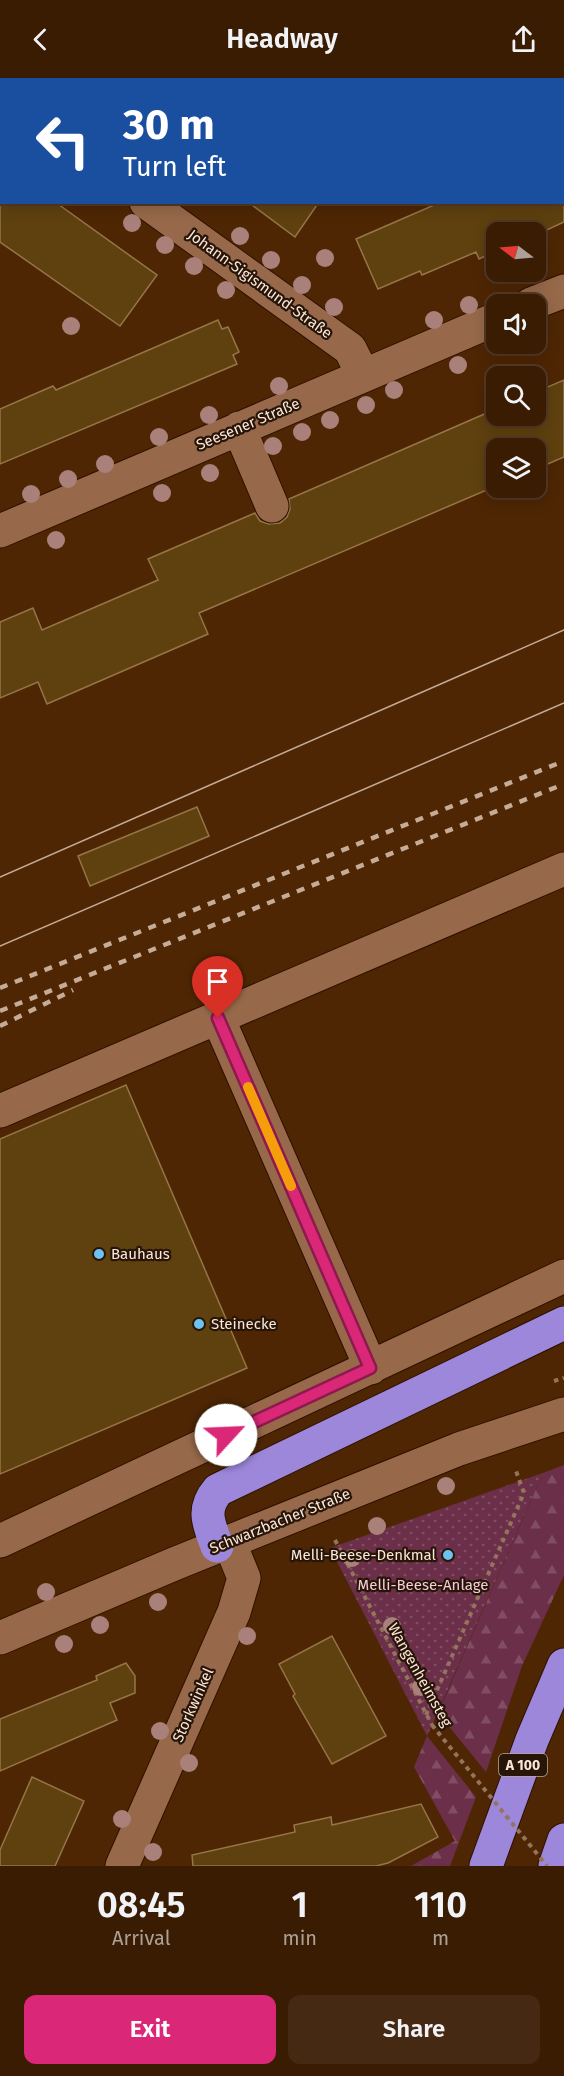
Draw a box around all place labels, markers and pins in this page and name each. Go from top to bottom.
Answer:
pin [192,956,243,1018]
place label: Bauhaus [111,1245,170,1263]
marker: Bauhaus [92,1247,106,1261]
place label: Steinecke [211,1315,277,1333]
marker: Steinecke [192,1317,206,1331]
place label: Melli-Beese-Denkmal [291,1546,437,1564]
marker: Melli-Beese-Denkmal [441,1548,455,1562]

